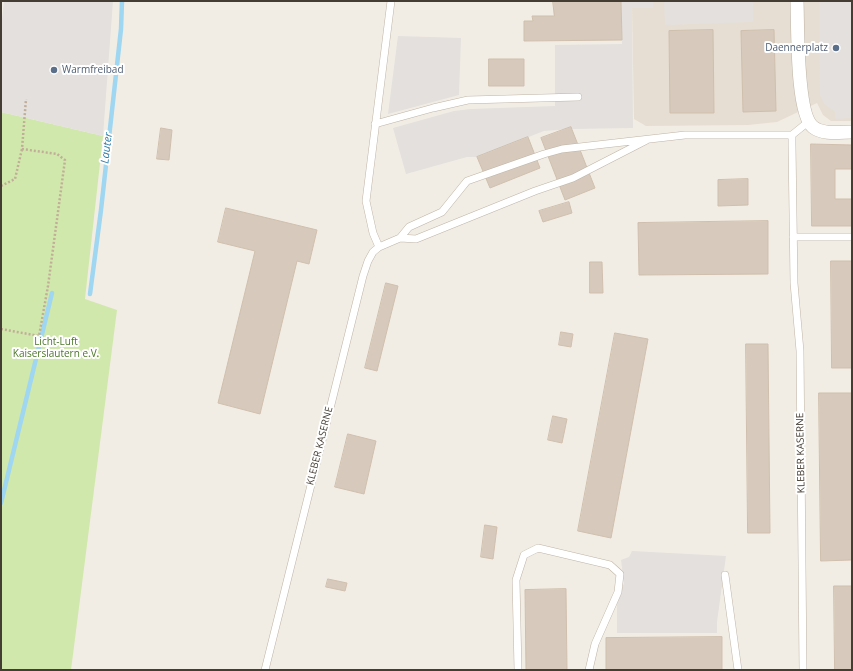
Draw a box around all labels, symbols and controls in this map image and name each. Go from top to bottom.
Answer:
place label: Daennerplatz [765,42,828,54]
marker: Daennerplatz [831,43,841,53]
place label: Warmfreibad [62,64,124,76]
marker: Warmfreibad [49,65,59,75]
water label: Lauter [99,132,115,164]
park label: Licht-Luft Kaiserslautern e.V. [13,336,99,360]
street label: KLEBER KASERNE [304,406,336,486]
street label: KLEBER KASERNE [794,413,808,493]

